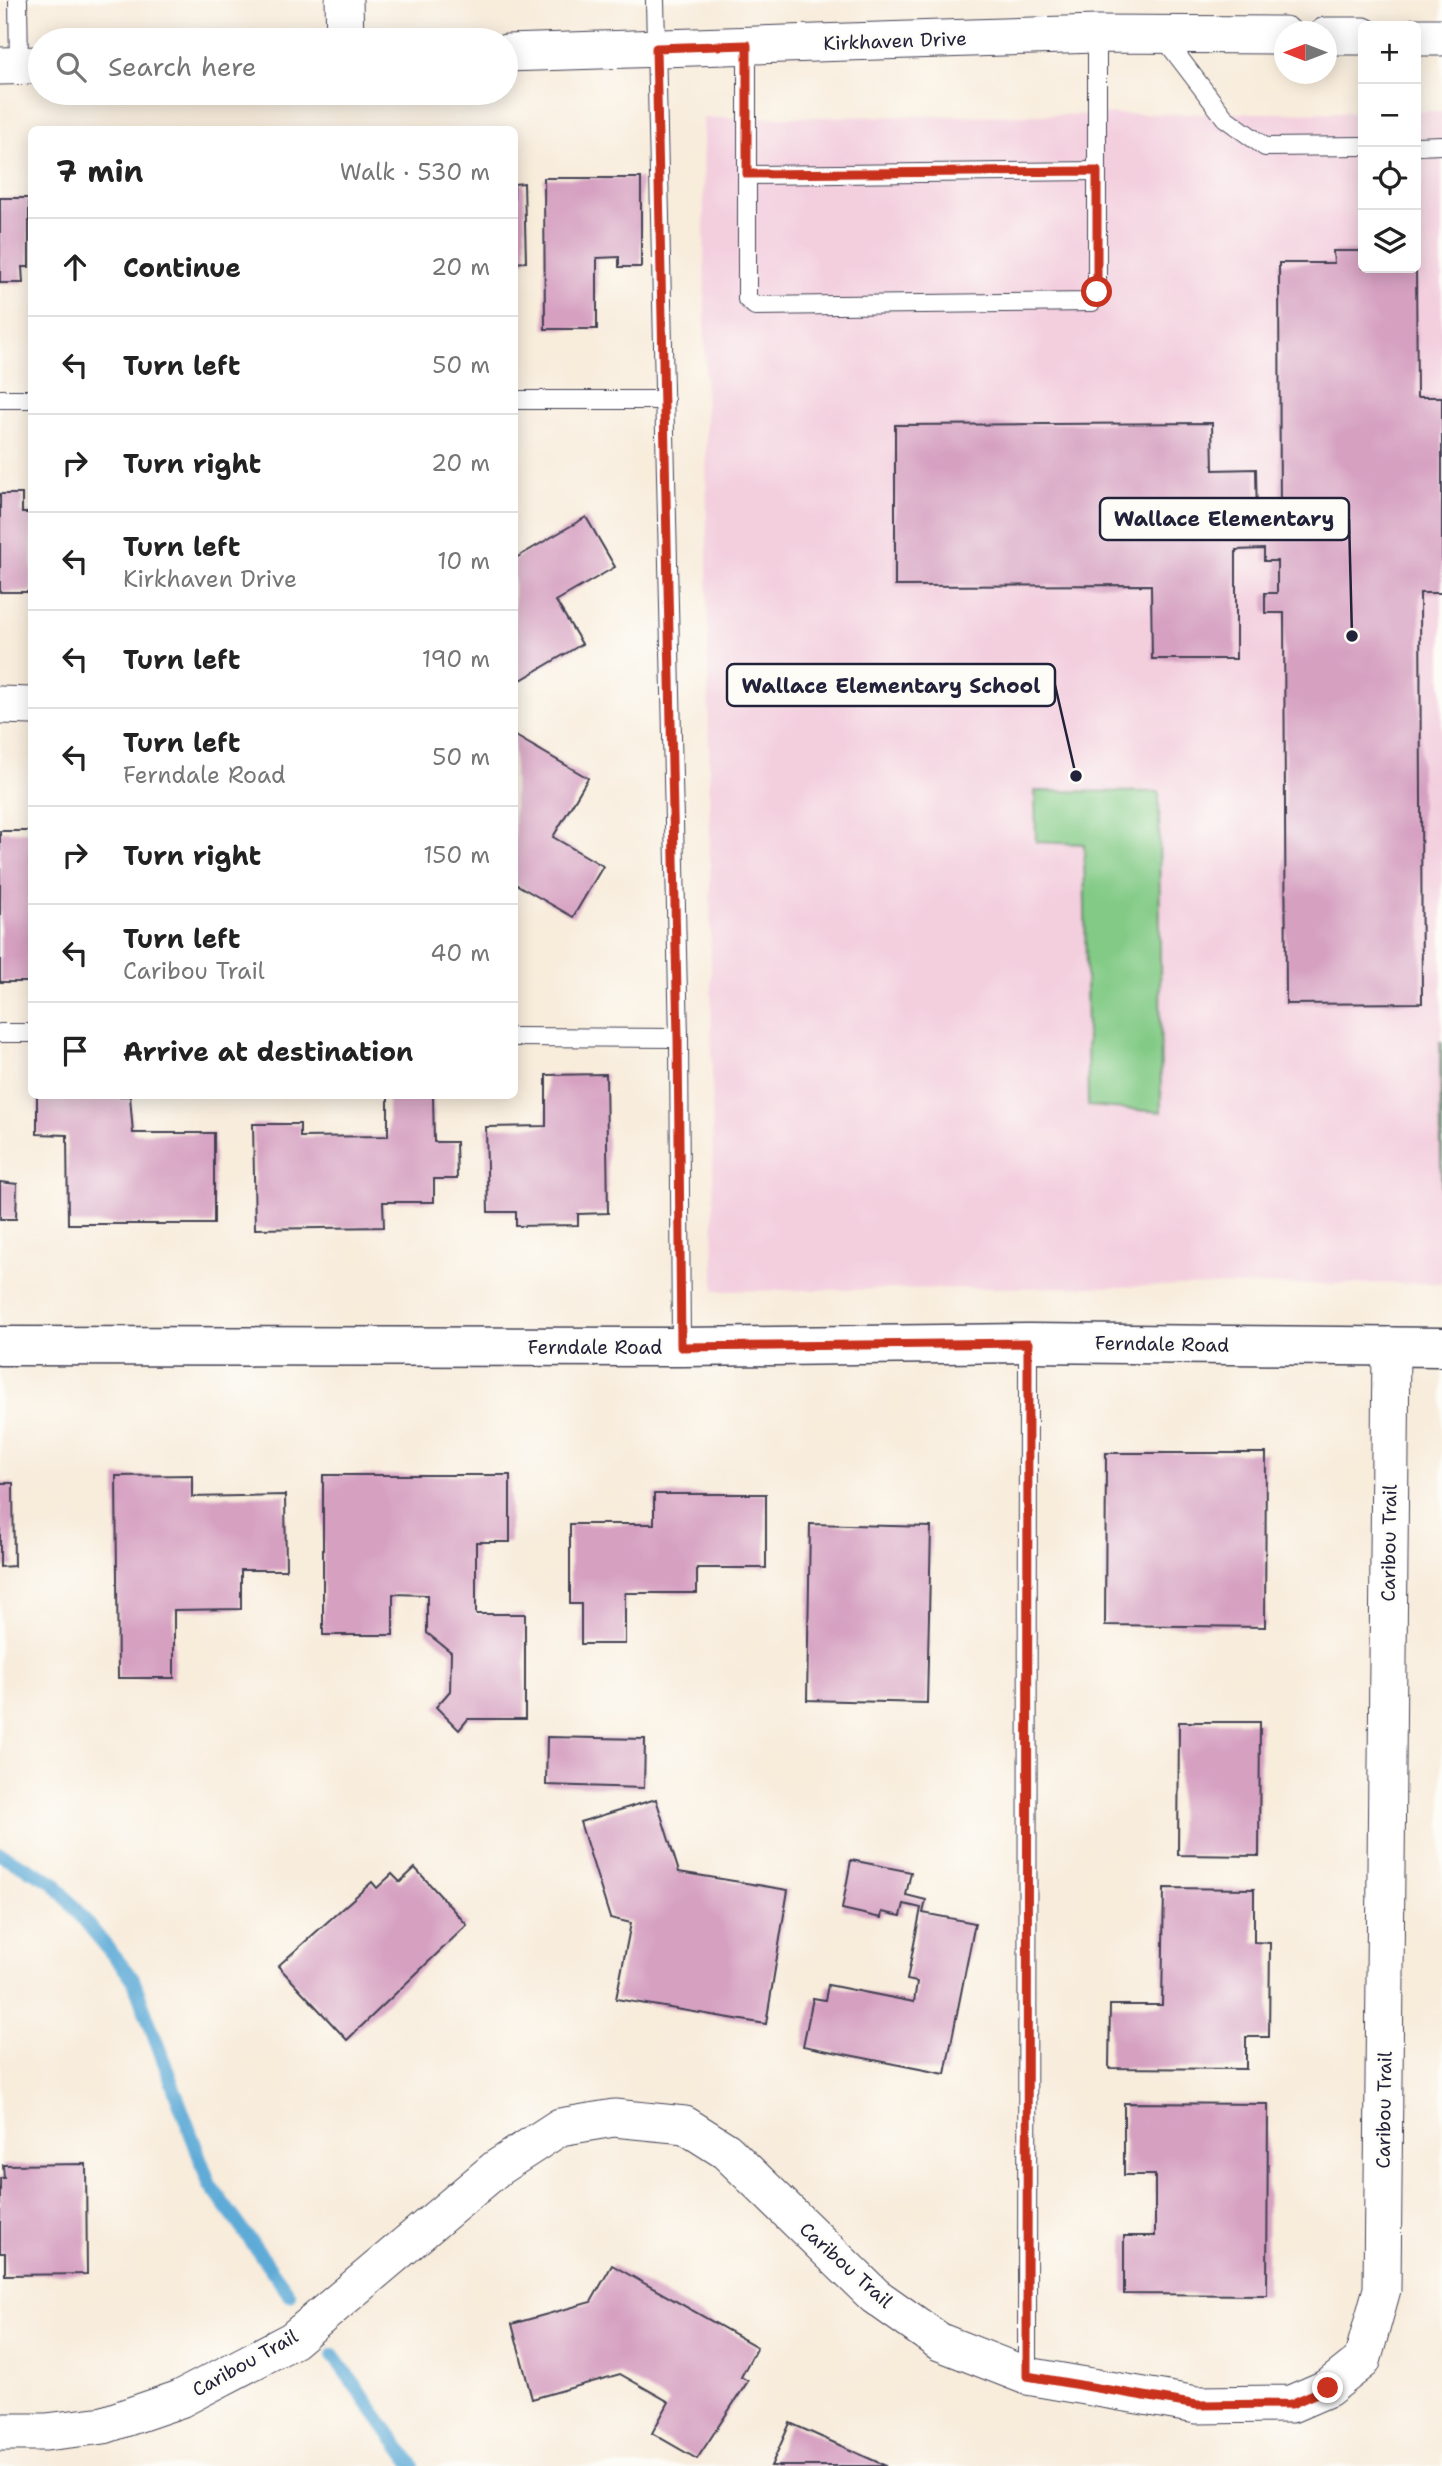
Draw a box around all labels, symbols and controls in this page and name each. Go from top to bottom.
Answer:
north arrow [1274,21,1337,84]
map controls [1358,21,1421,273]
button: + [1358,21,1421,84]
street label: Kirkhaven Drive [823,26,967,56]
search box [28,28,518,105]
icon: search [52,48,90,86]
text: Search here [108,49,257,84]
button: − [1358,84,1421,147]
button: locate [1358,147,1421,210]
text: 7 min [56,151,143,192]
text: Walk · 530 m [340,157,490,187]
button: layers [1358,210,1421,273]
icon: ahead [56,248,94,286]
text: Continue [123,250,241,285]
text: 20 m [431,252,490,282]
route start [1081,276,1112,307]
icon: left [56,346,94,384]
text: Turn left [123,348,240,383]
text: 50 m [432,350,490,380]
icon: right [56,444,94,482]
text: Turn right [123,446,261,481]
text: 20 m [431,448,490,478]
callout: Wallace Elementary [1100,498,1349,540]
text: Wallace Elementary [1114,505,1334,533]
text: Turn left [123,529,240,564]
icon: left [56,542,94,580]
text: 10 m [437,546,490,576]
text: Kirkhaven Drive [123,564,297,594]
icon: left [56,640,94,678]
text: Turn left [123,642,240,677]
text: 190 m [422,644,490,674]
callout: Wallace Elementary School [727,664,1055,706]
text: Wallace Elementary School [741,672,1041,700]
text: Turn left [123,725,240,760]
icon: left [56,738,94,776]
text: 50 m [432,742,490,772]
text: Ferndale Road [123,760,286,790]
icon: right [56,836,94,874]
text: Turn right [123,838,261,873]
text: 150 m [423,840,490,870]
text: Turn left [123,921,240,956]
icon: left [56,934,94,972]
text: 40 m [430,938,490,968]
text: Caribou Trail [123,956,265,986]
icon: arrive [56,1032,94,1070]
text: Arrive at destination [123,1034,413,1069]
street label: Ferndale Road [1095,1330,1229,1358]
street label: Ferndale Road [528,1335,662,1360]
street label: Caribou Trail [1375,1484,1403,1602]
street label: Caribou Trail [1370,2051,1398,2169]
street label: Caribou Trail [794,2217,898,2314]
street label: Caribou Trail [188,2324,303,2402]
route end [1312,2372,1343,2403]

